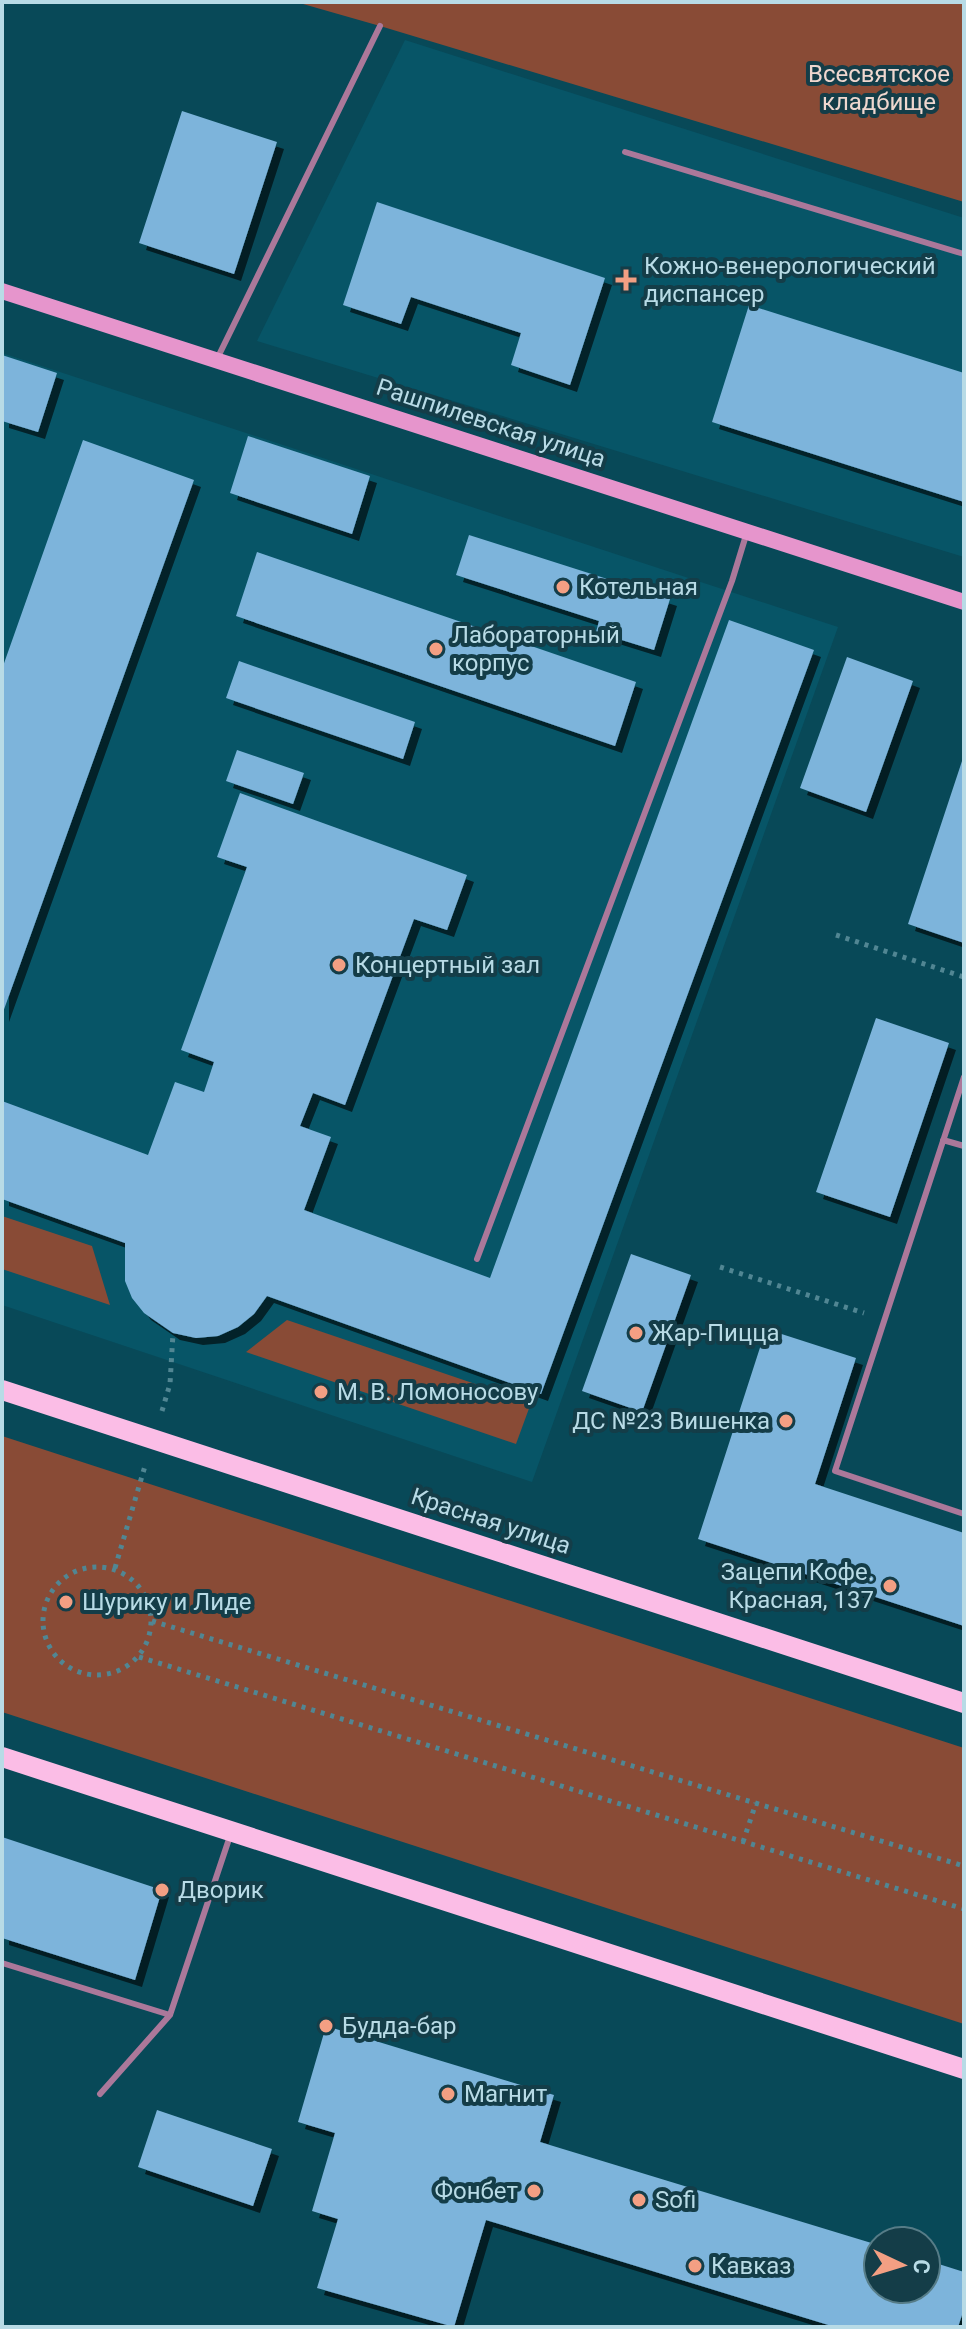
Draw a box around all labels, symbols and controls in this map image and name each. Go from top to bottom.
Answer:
park label: Всесвятское кладбище [808,60,950,116]
place label: Кожно-венерологический диспансер [644,252,936,308]
marker: Кожно-венерологический диспансер [615,269,637,291]
street label: Рашпилевская улица [373,373,609,473]
place label: Котельная [579,573,698,601]
marker: Котельная [554,578,572,596]
place label: Лабораторный корпус [452,621,620,677]
marker: Лабораторный корпус [427,640,445,658]
place label: Концертный зал [355,951,540,979]
marker: Концертный зал [330,956,348,974]
place label: Жар-Пицца [652,1319,779,1347]
marker: Жар-Пицца [627,1324,645,1342]
place label: М. В. Ломоносову [337,1378,539,1406]
marker: М. В. Ломоносову [312,1383,330,1401]
place label: ДС №23 Вишенка [572,1407,770,1435]
marker: ДС №23 Вишенка [777,1412,795,1430]
street label: Красная улица [408,1482,574,1560]
place label: Зацепи Кофе. Красная, 137 [721,1558,874,1614]
marker: Зацепи Кофе. Красная, 137 [881,1577,899,1595]
place label: Шурику и Лиде [82,1588,251,1616]
marker: Шурику и Лиде [57,1593,75,1611]
place label: Дворик [178,1876,264,1904]
marker: Дворик [153,1881,171,1899]
place label: Будда-бар [342,2012,457,2040]
marker: Будда-бар [317,2017,335,2035]
place label: Магнит [464,2080,548,2108]
marker: Магнит [439,2085,457,2103]
place label: Фонбет [435,2177,518,2205]
marker: Фонбет [525,2182,543,2200]
place label: Sofi [655,2186,696,2214]
marker: Sofi [630,2191,648,2209]
north arrow [862,2225,942,2305]
place label: Кавказ [711,2252,791,2280]
marker: Кавказ [686,2257,704,2275]
text: С [908,2258,934,2274]

